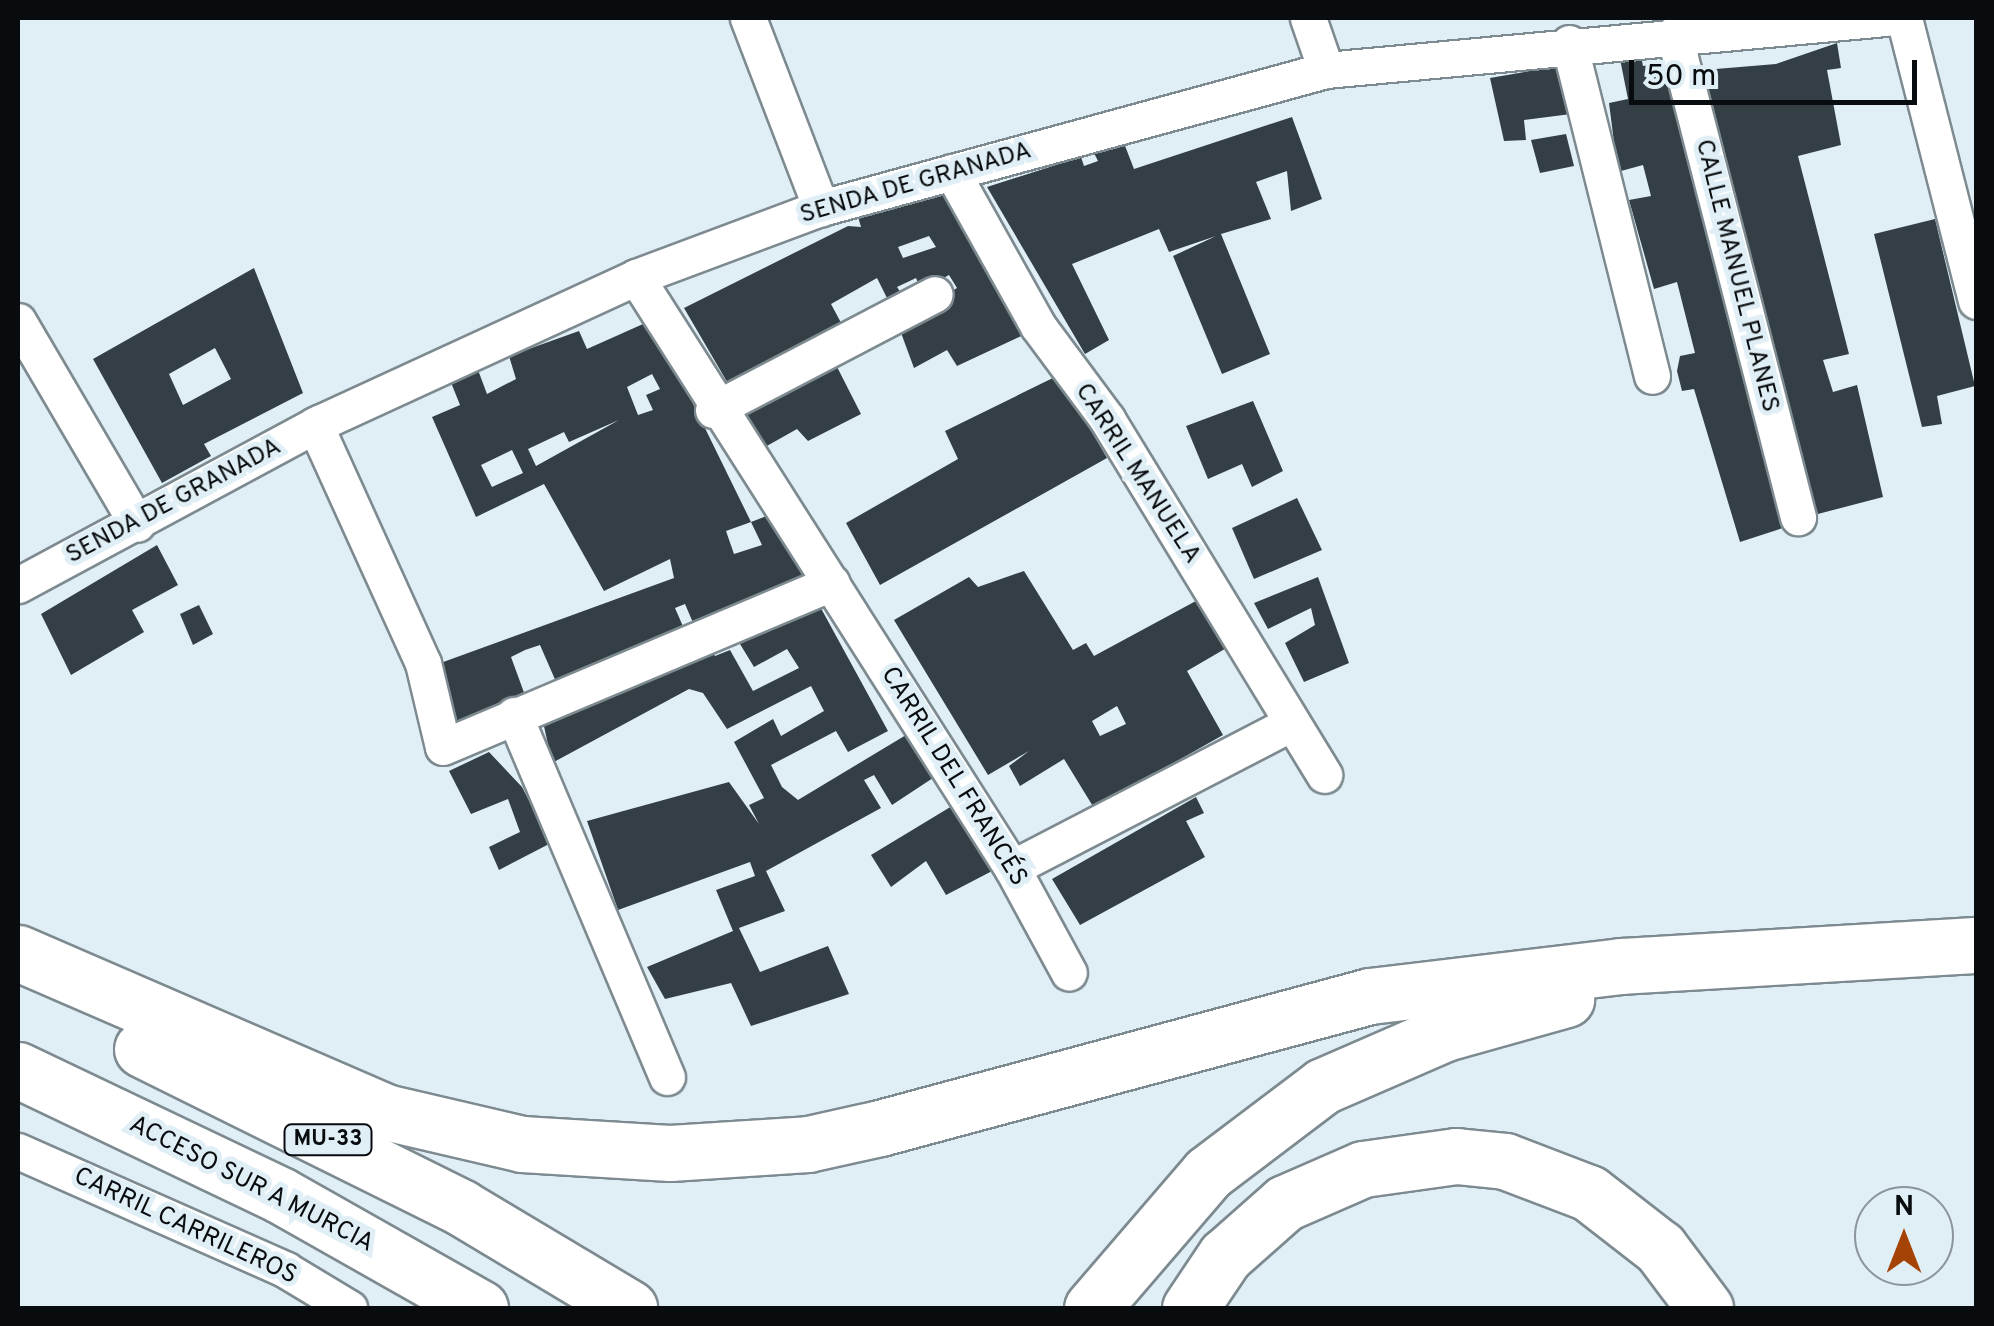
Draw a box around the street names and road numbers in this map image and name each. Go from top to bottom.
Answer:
street label: SENDA DE GRANADA [796,136,1036,232]
street label: CALLE MANUEL PLANES [1688,136,1784,416]
street label: CARRIL MANUELA [1067,378,1207,570]
street label: SENDA DE GRANADA [61,432,287,572]
street label: CARRIL DEL FRANCÉS [873,661,1033,893]
street label: ACCESO SUR A MURCIA [123,1110,379,1260]
road number: MU-33 [283,1123,373,1157]
street label: CARRIL CARRILEROS [68,1162,302,1292]

